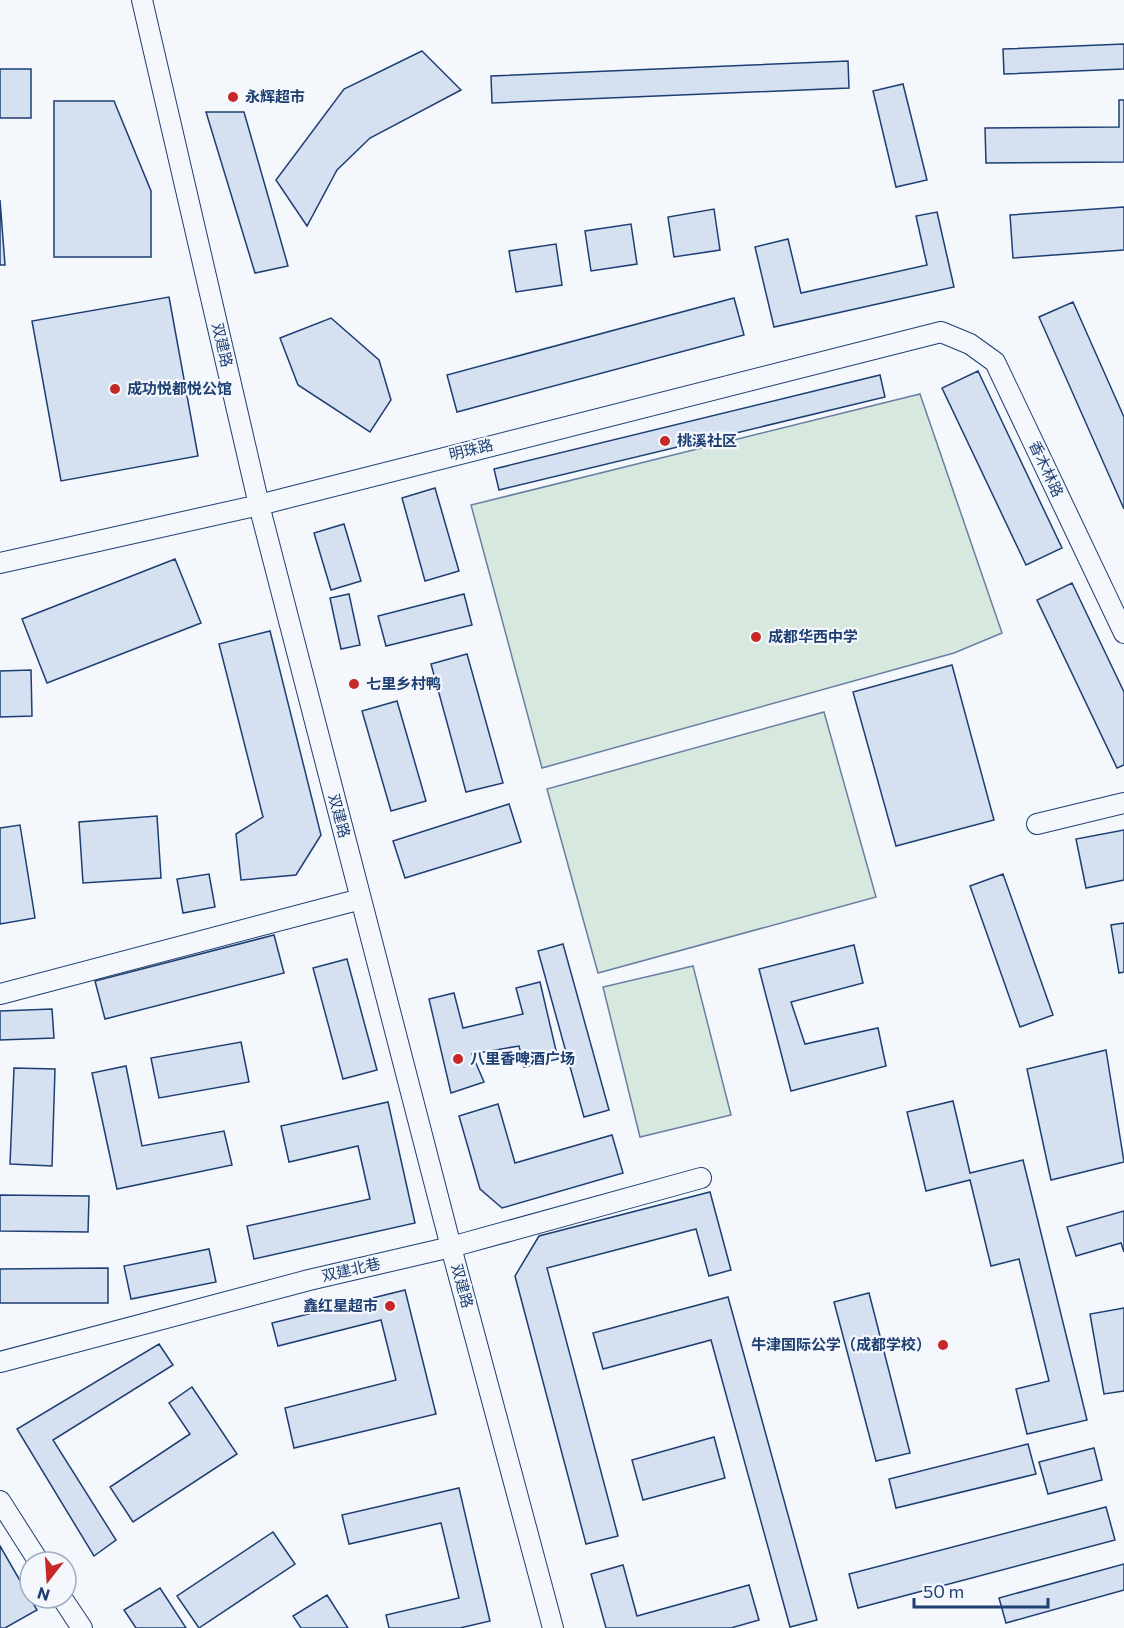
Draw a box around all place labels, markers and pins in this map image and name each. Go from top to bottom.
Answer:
place label: 永辉超市 [245,87,305,105]
marker: 永辉超市 [226,90,240,104]
place label: 成功悦都悦公馆 [127,379,232,397]
marker: 成功悦都悦公馆 [108,382,122,396]
place label: 桃溪社区 [677,431,737,449]
marker: 桃溪社区 [658,434,672,448]
place label: 成都华西中学 [768,627,858,645]
marker: 成都华西中学 [749,630,763,644]
place label: 七里乡村鸭 [366,674,441,692]
marker: 七里乡村鸭 [347,677,361,691]
place label: 八里香啤酒广场 [470,1049,575,1067]
marker: 八里香啤酒广场 [451,1052,465,1066]
place label: 鑫红星超市 [303,1296,378,1314]
marker: 鑫红星超市 [383,1299,397,1313]
place label: 牛津国际公学（成都学校） [751,1335,931,1353]
marker: 牛津国际公学（成都学校） [936,1338,950,1352]

